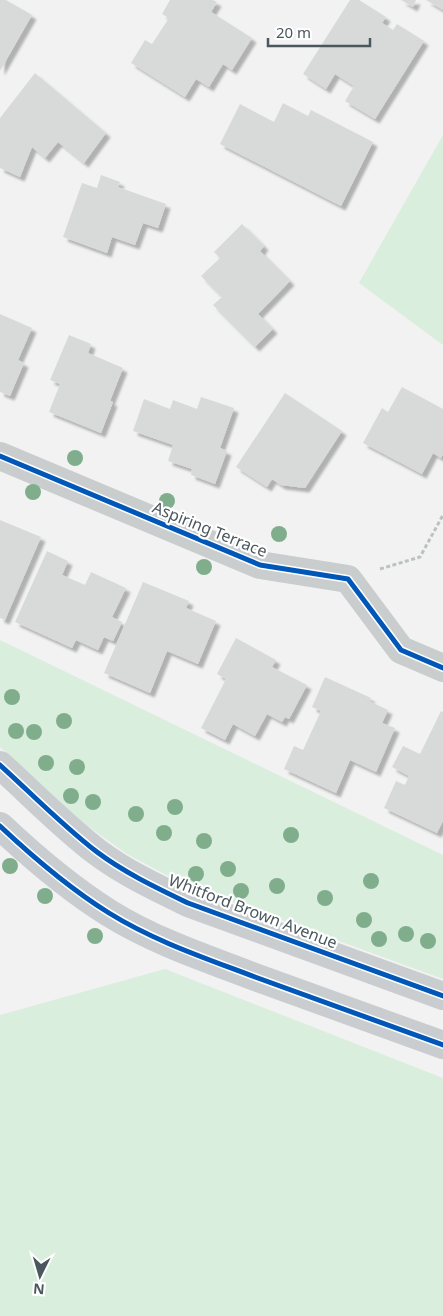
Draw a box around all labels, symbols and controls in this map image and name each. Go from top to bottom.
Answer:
scale bar [268,15,370,47]
text: 20 m [276,22,311,42]
street label: Aspiring Terrace [149,496,271,562]
street label: Whitford Brown Avenue [166,869,340,953]
north arrow [15,1251,65,1301]
text: N [32,1279,45,1299]

